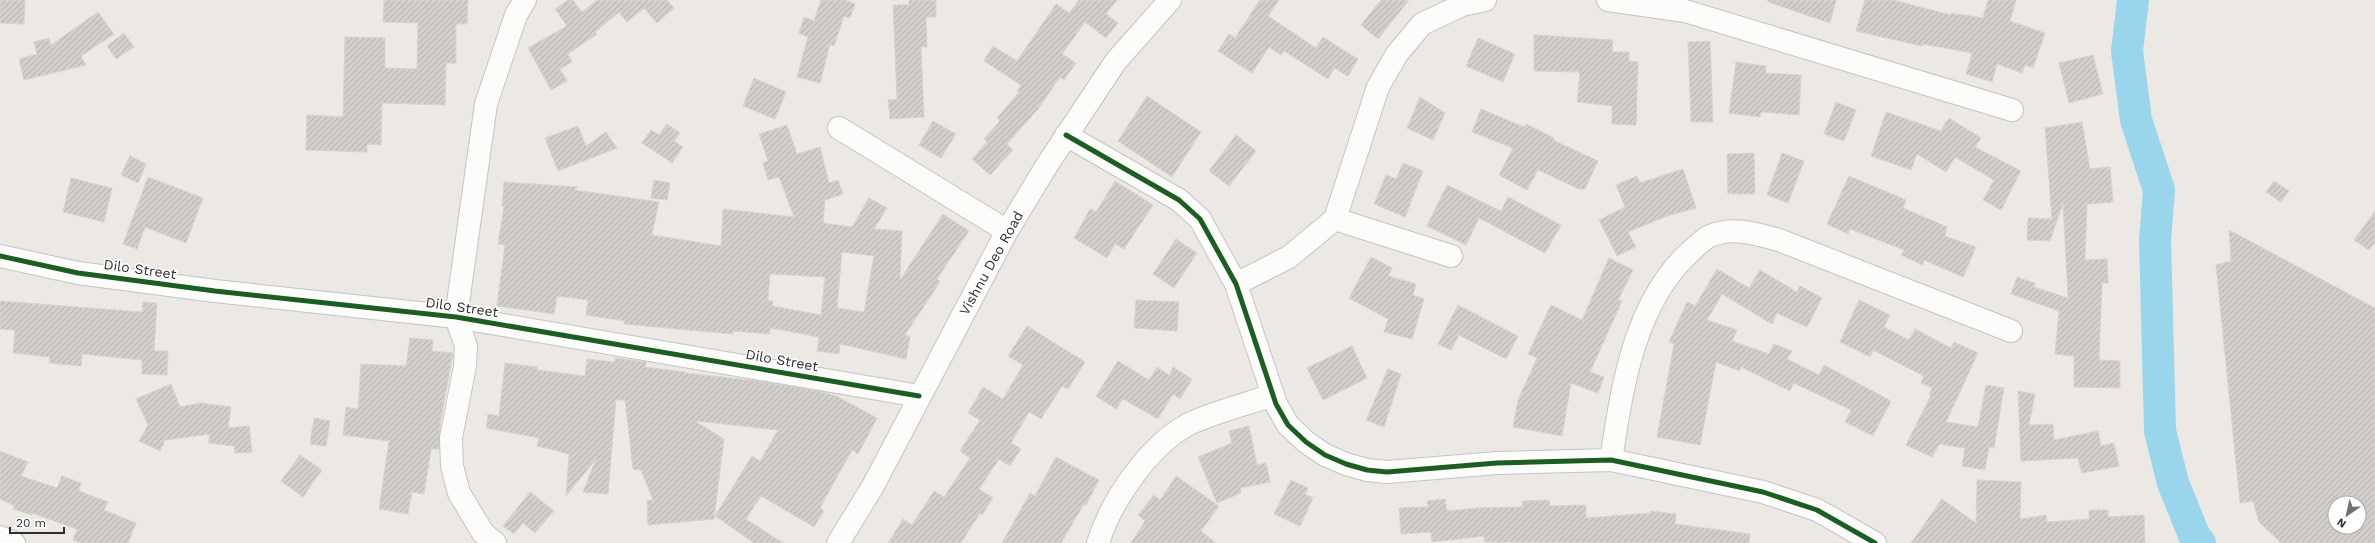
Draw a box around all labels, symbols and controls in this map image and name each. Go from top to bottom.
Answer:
street label: Vishnu Deo Road [956,208,1026,318]
street label: Dilo Street [103,256,178,282]
street label: Dilo Street [425,294,500,320]
street label: Dilo Street [744,346,820,374]
north arrow [2327,495,2367,535]
scale bar [10,509,64,535]
text: N [2335,515,2349,531]
text: 20 m [16,516,46,530]

